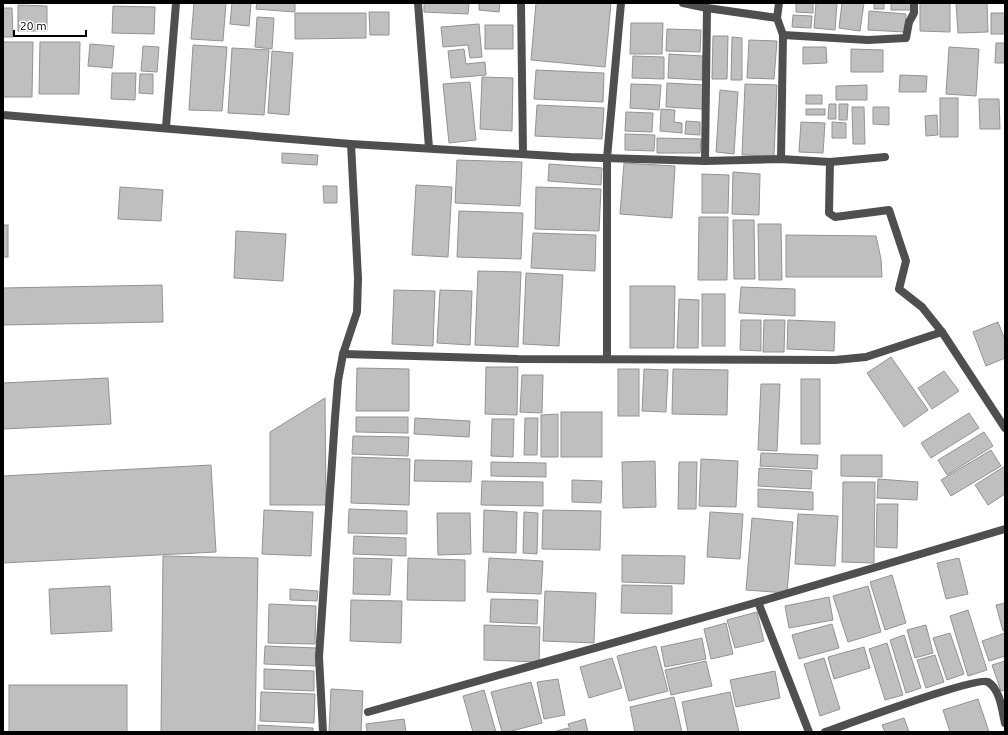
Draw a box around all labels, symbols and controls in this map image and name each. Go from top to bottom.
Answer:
scale bar [14,12,86,38]
text: 20 m [20,19,47,32]

